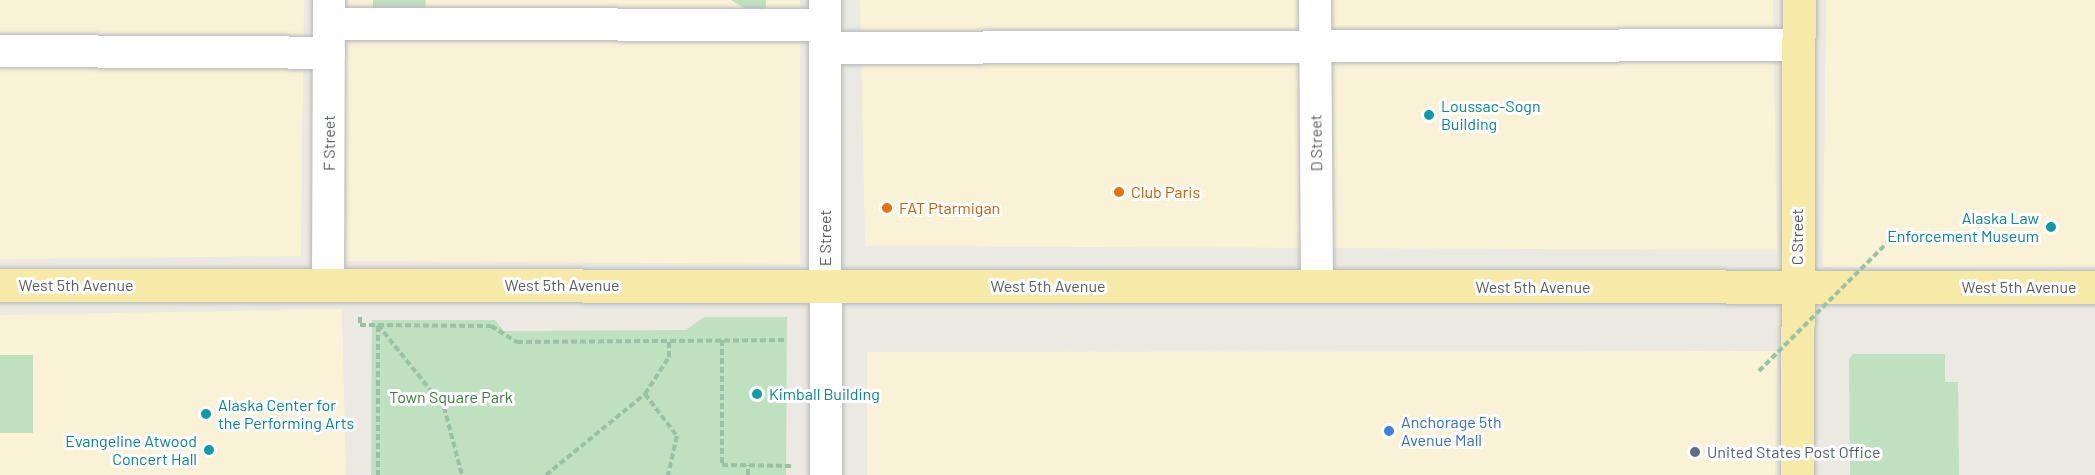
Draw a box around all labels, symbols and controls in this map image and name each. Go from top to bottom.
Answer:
place label: Loussac-Sogn Building [1441,96,1541,134]
marker: Loussac-Sogn Building [1422,108,1436,122]
street label: D Street [1306,114,1326,172]
street label: F Street [319,115,339,171]
place label: Club Paris [1131,182,1200,202]
marker: Club Paris [1112,185,1126,199]
place label: FAT Ptarmigan [899,198,1000,218]
marker: FAT Ptarmigan [880,201,894,215]
place label: Alaska Law Enforcement Museum [1887,208,2039,246]
street label: C Street [1787,209,1807,265]
street label: E Street [815,210,835,266]
marker: Alaska Law Enforcement Museum [2044,220,2058,234]
street label: West 5th Avenue [18,275,134,295]
street label: West 5th Avenue [504,275,620,295]
street label: West 5th Avenue [990,276,1106,296]
street label: West 5th Avenue [1475,277,1591,297]
street label: West 5th Avenue [1961,277,2077,297]
place label: Kimball Building [769,384,880,404]
park label: Town Square Park [389,387,513,407]
marker: Kimball Building [750,387,764,401]
place label: Alaska Center for the Performing Arts [218,395,354,433]
marker: Alaska Center for the Performing Arts [199,407,213,421]
place label: Anchorage 5th Avenue Mall [1401,412,1502,450]
marker: Anchorage 5th Avenue Mall [1382,424,1396,438]
place label: Evangeline Atwood Concert Hall [65,431,197,469]
place label: United States Post Office [1707,442,1881,462]
marker: Evangeline Atwood Concert Hall [202,443,216,457]
marker: United States Post Office [1688,445,1702,459]

